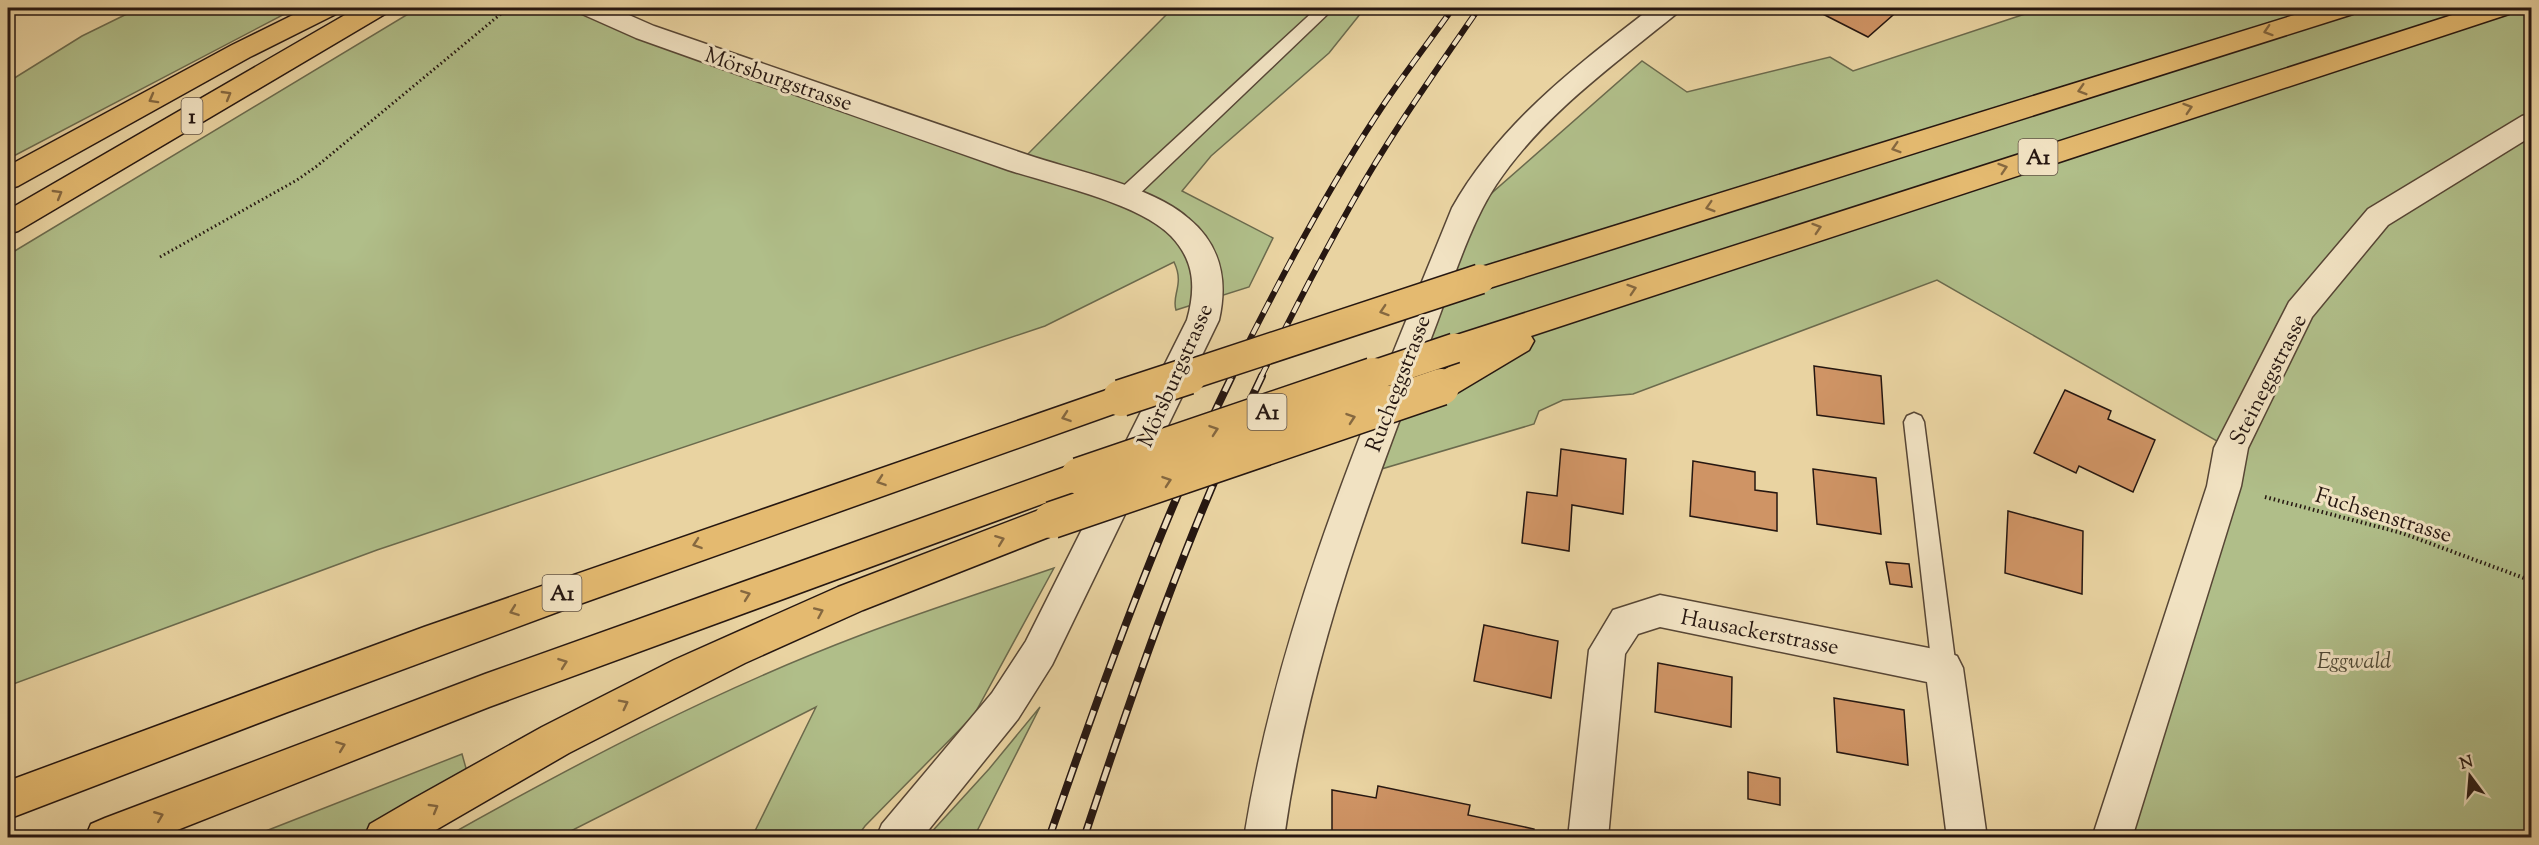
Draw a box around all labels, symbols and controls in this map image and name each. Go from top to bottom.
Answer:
one-way arrow [2263,24,2274,37]
street label: Mörsburgstrasse [700,41,856,121]
one-way arrow [2077,83,2088,95]
one-way arrow [220,91,231,103]
one-way arrow [149,92,160,103]
road number: 1 [182,98,202,134]
one-way arrow [2182,103,2193,115]
road number: A1 [2018,139,2058,175]
one-way arrow [1891,141,1902,153]
one-way arrow [1997,163,2008,175]
one-way arrow [52,189,62,201]
one-way arrow [1705,200,1716,212]
one-way arrow [1811,223,1822,236]
one-way arrow [1626,284,1637,296]
street label: Mörsburgstrasse [1131,299,1223,453]
one-way arrow [1380,303,1390,316]
street label: Steineggstrasse [2223,309,2317,452]
street label: Rucheggstrasse [1359,311,1441,457]
road number: A1 [1248,394,1286,430]
one-way arrow [1061,410,1072,423]
one-way arrow [1345,412,1356,425]
one-way arrow [1208,425,1219,438]
one-way arrow [877,473,887,486]
one-way arrow [1161,475,1171,488]
street label: Fuchsenstrasse [2311,481,2455,553]
one-way arrow [994,535,1005,547]
one-way arrow [692,537,703,550]
road number: A1 [542,575,582,611]
one-way arrow [740,590,751,602]
one-way arrow [509,603,520,616]
street label: Hausackerstrasse [1678,603,1841,665]
one-way arrow [813,608,824,620]
park label: Eggwald [2317,647,2391,679]
one-way arrow [557,657,568,670]
one-way arrow [617,700,628,712]
one-way arrow [335,740,346,753]
north arrow [2440,746,2500,806]
text: N [2457,751,2476,777]
one-way arrow [428,803,438,815]
one-way arrow [153,811,164,823]

